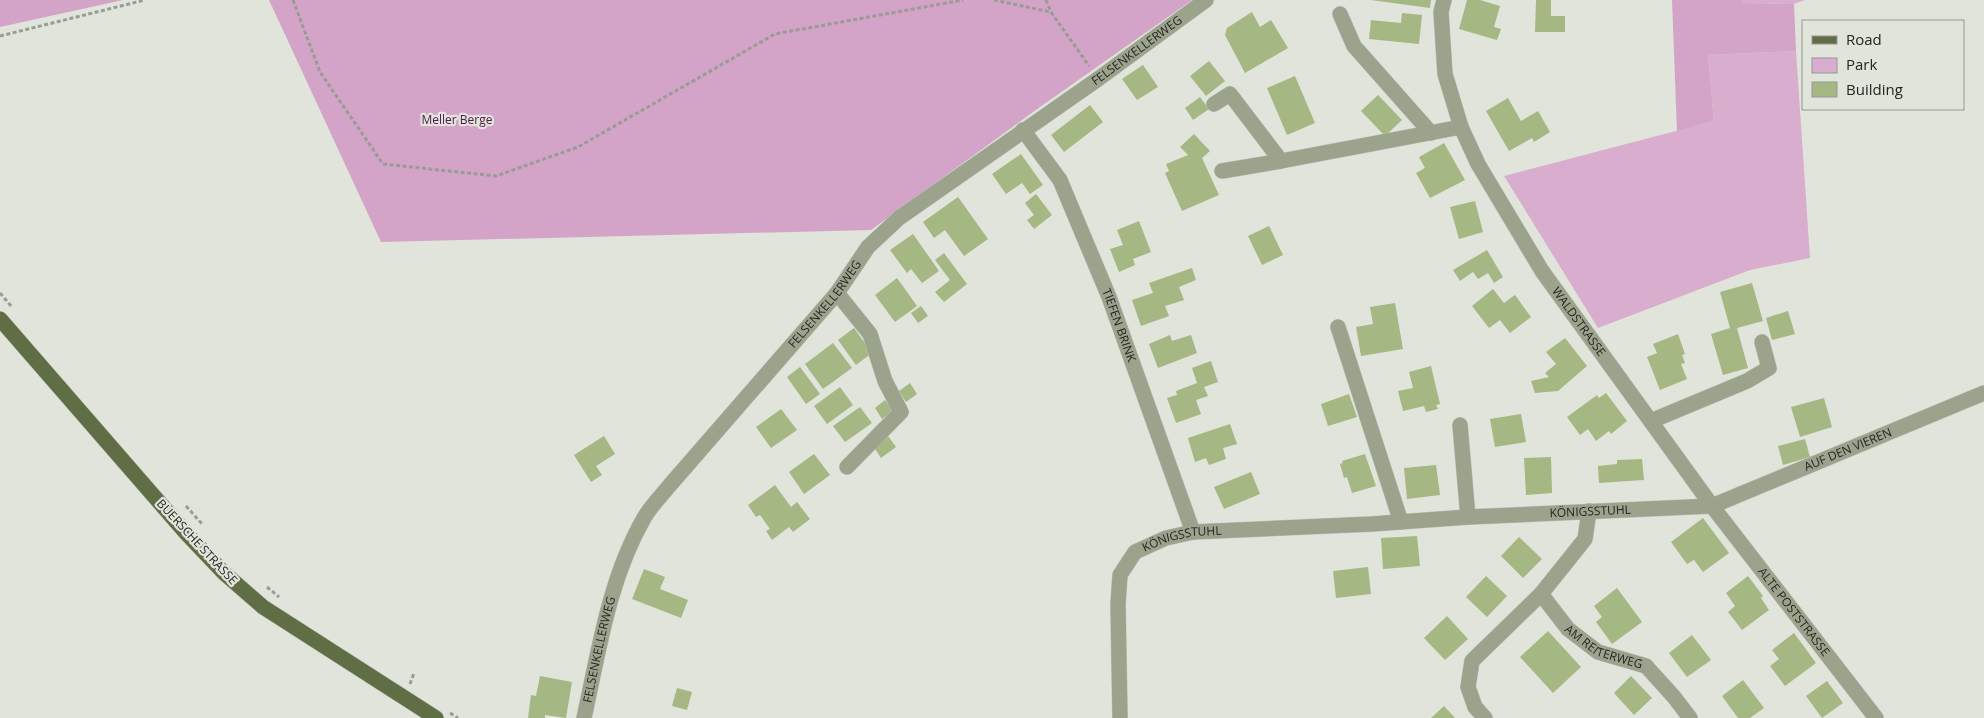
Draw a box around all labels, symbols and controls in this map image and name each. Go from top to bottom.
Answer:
street label: FELSENKELLERWEG [1088,11,1185,89]
legend [1802,20,1964,110]
text: Road [1846,29,1882,49]
text: Park [1846,54,1877,74]
text: Building [1846,79,1903,99]
park label: Meller Berge [422,111,493,128]
street label: FELSENKELLERWEG [784,256,865,351]
street label: WALDSTRASSE [1548,283,1610,360]
street label: TIEFEN BRINK [1098,286,1141,365]
street label: AUF DEN VIEREN [1801,423,1894,475]
street label: BUERSCHE STRASSE [153,495,242,588]
street label: KÖNIGSSTUHL [1549,501,1631,521]
street label: KÖNIGSSTUHL [1139,522,1222,556]
street label: ALTE POSTSTRASSE [1754,563,1834,659]
street label: FELSENKELLERWEG [578,594,619,704]
street label: AM REITERWEG [1561,620,1645,673]

